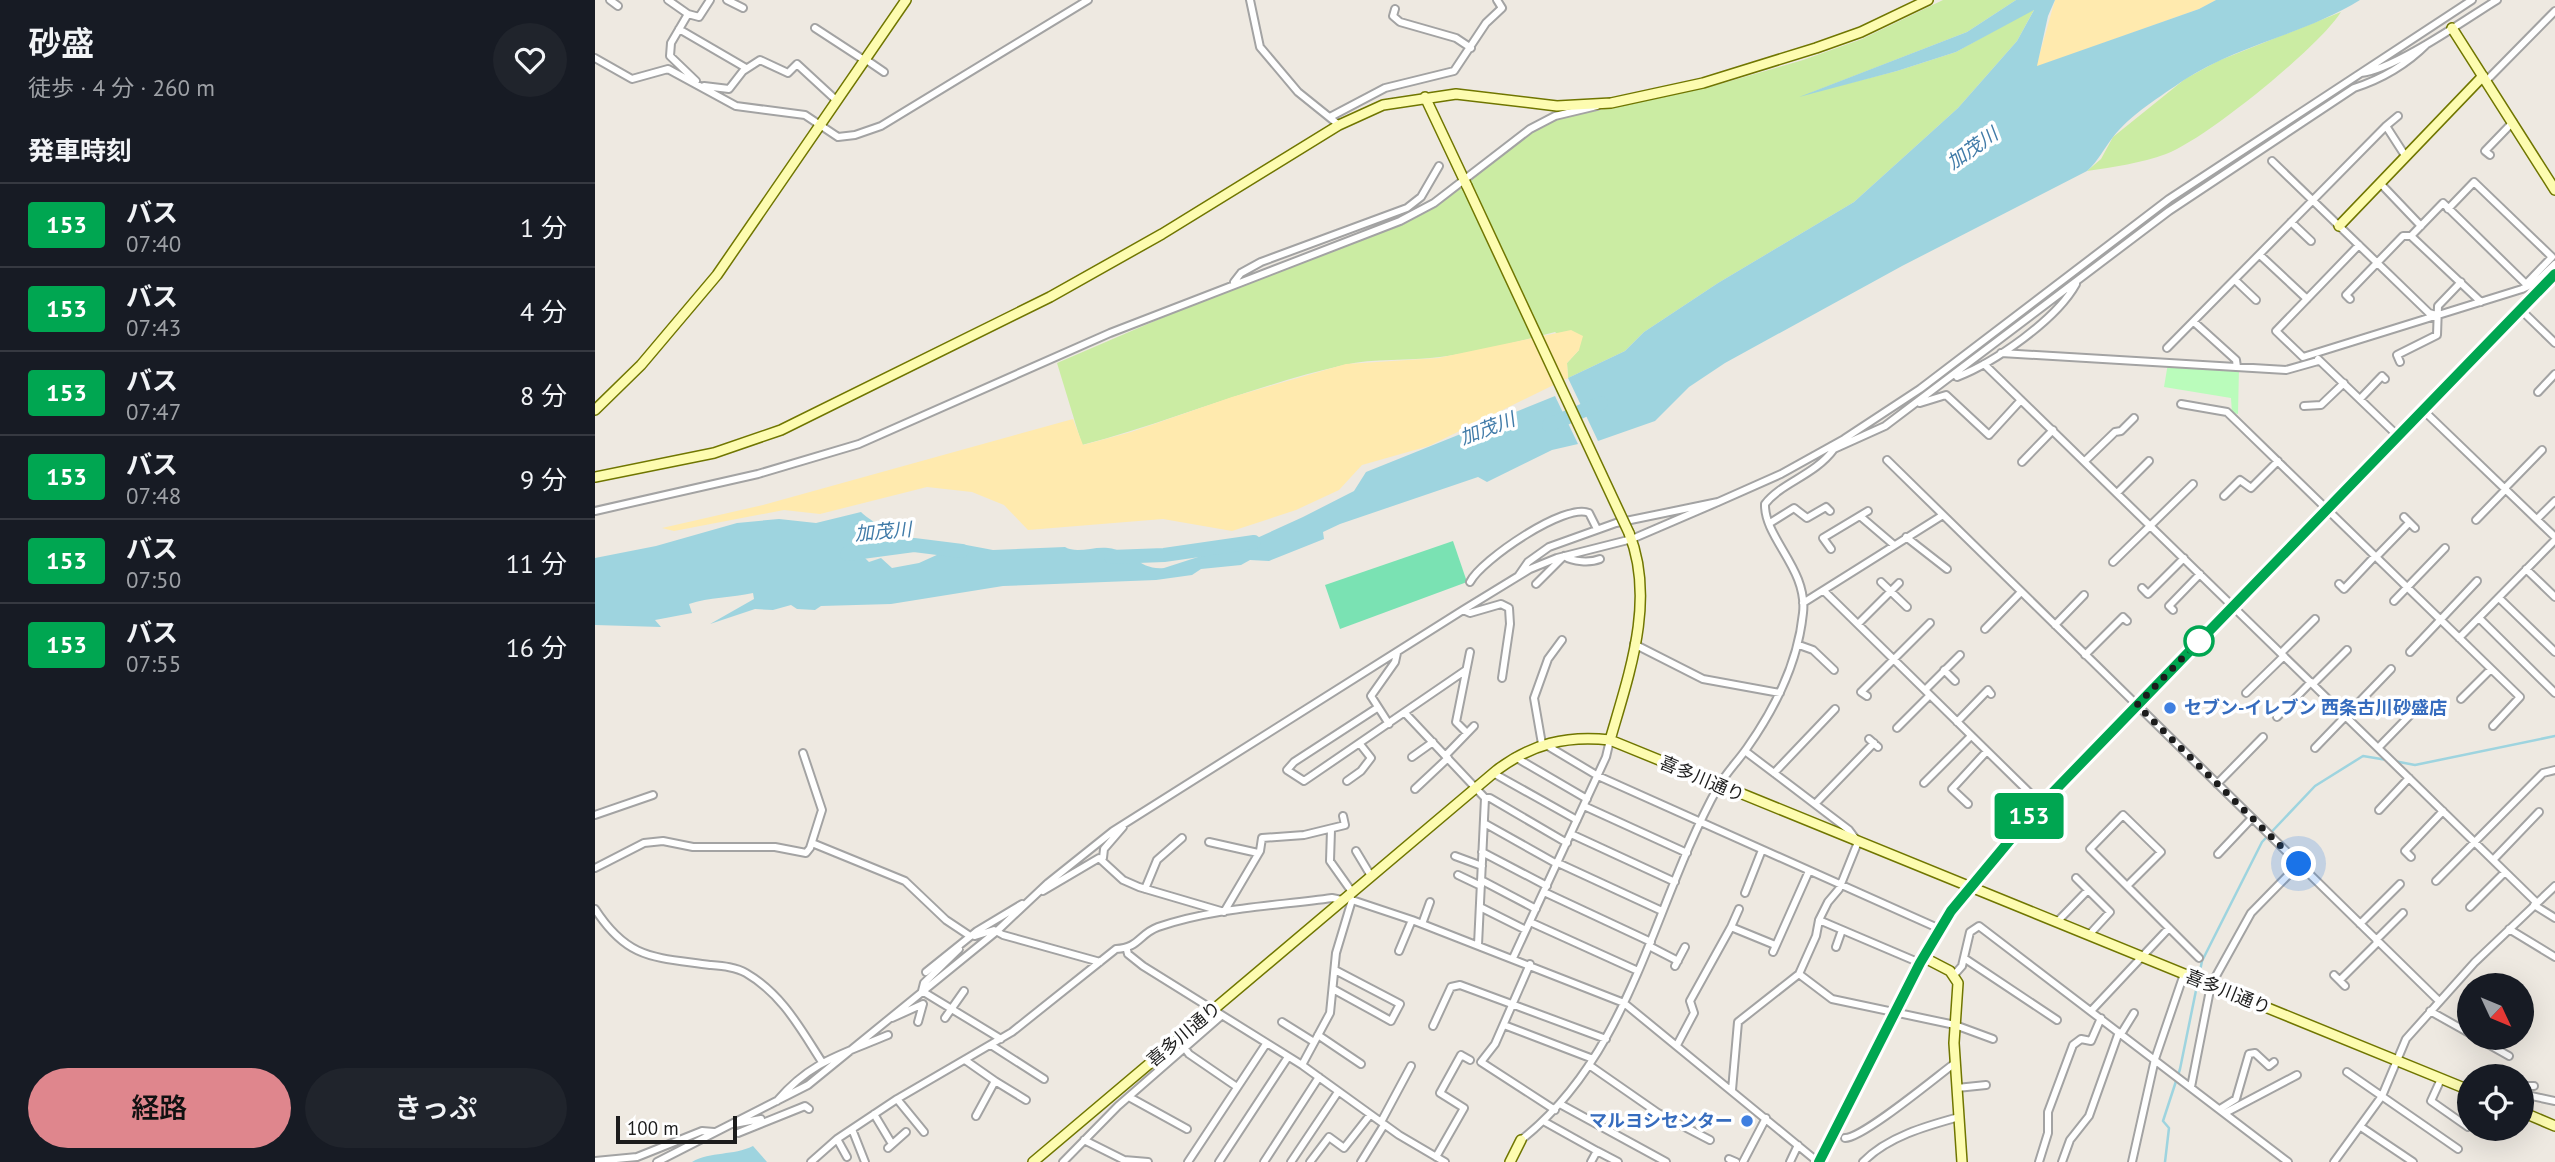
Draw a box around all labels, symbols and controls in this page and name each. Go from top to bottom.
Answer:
text: 砂盛 [28,21,94,64]
button: heart [493,23,567,97]
text: 徒歩 · 4 分 · 260 m [28,73,215,102]
water label: 加茂川 [1942,121,2004,174]
text: 発車時刻 [28,134,132,167]
text: バス [126,196,178,229]
text: 153 [46,209,87,240]
text: 1 分 [520,211,567,244]
text: 07:40 [126,229,181,258]
text: バス [126,280,178,313]
text: 153 [46,293,87,324]
text: 4 分 [520,295,567,328]
text: 07:43 [126,313,181,342]
text: バス [126,364,178,397]
text: 153 [46,377,87,408]
text: 8 分 [520,379,567,412]
text: 07:47 [126,397,181,426]
water label: 加茂川 [1456,406,1520,449]
text: バス [126,448,178,481]
text: 153 [46,461,87,492]
text: 9 分 [520,463,567,496]
text: 07:48 [126,481,181,510]
water label: 加茂川 [854,516,914,545]
text: バス [126,532,178,565]
text: 153 [46,545,87,576]
text: 11 分 [506,547,567,580]
text: 07:50 [126,565,181,594]
text: バス [126,616,178,649]
unlabelled marker [2184,626,2214,656]
text: 153 [46,629,87,660]
text: 16 分 [506,631,567,664]
text: 07:55 [126,649,181,678]
place label: セブン-イレブン 西条古川砂盛店 [2184,696,2447,719]
marker: セブン-イレブン 西条古川砂盛店 [2162,700,2178,716]
street label: 喜多川通り [1656,750,1748,807]
line badge: 153 [1989,793,2069,839]
text: 153 [2009,800,2049,831]
your location [2281,846,2316,881]
street label: 喜多川通り [2182,964,2274,1019]
north arrow [2457,973,2534,1050]
map controls [2457,973,2534,1141]
street label: 喜多川通り [1142,996,1226,1071]
button: locate [2457,1064,2534,1141]
button: 経路 [28,1068,291,1148]
button: きっぷ [305,1068,567,1148]
place label: マルヨシセンター [1589,1109,1733,1132]
scale bar [616,1113,737,1145]
marker: マルヨシセンター [1739,1113,1755,1129]
text: 100 m [627,1116,679,1140]

